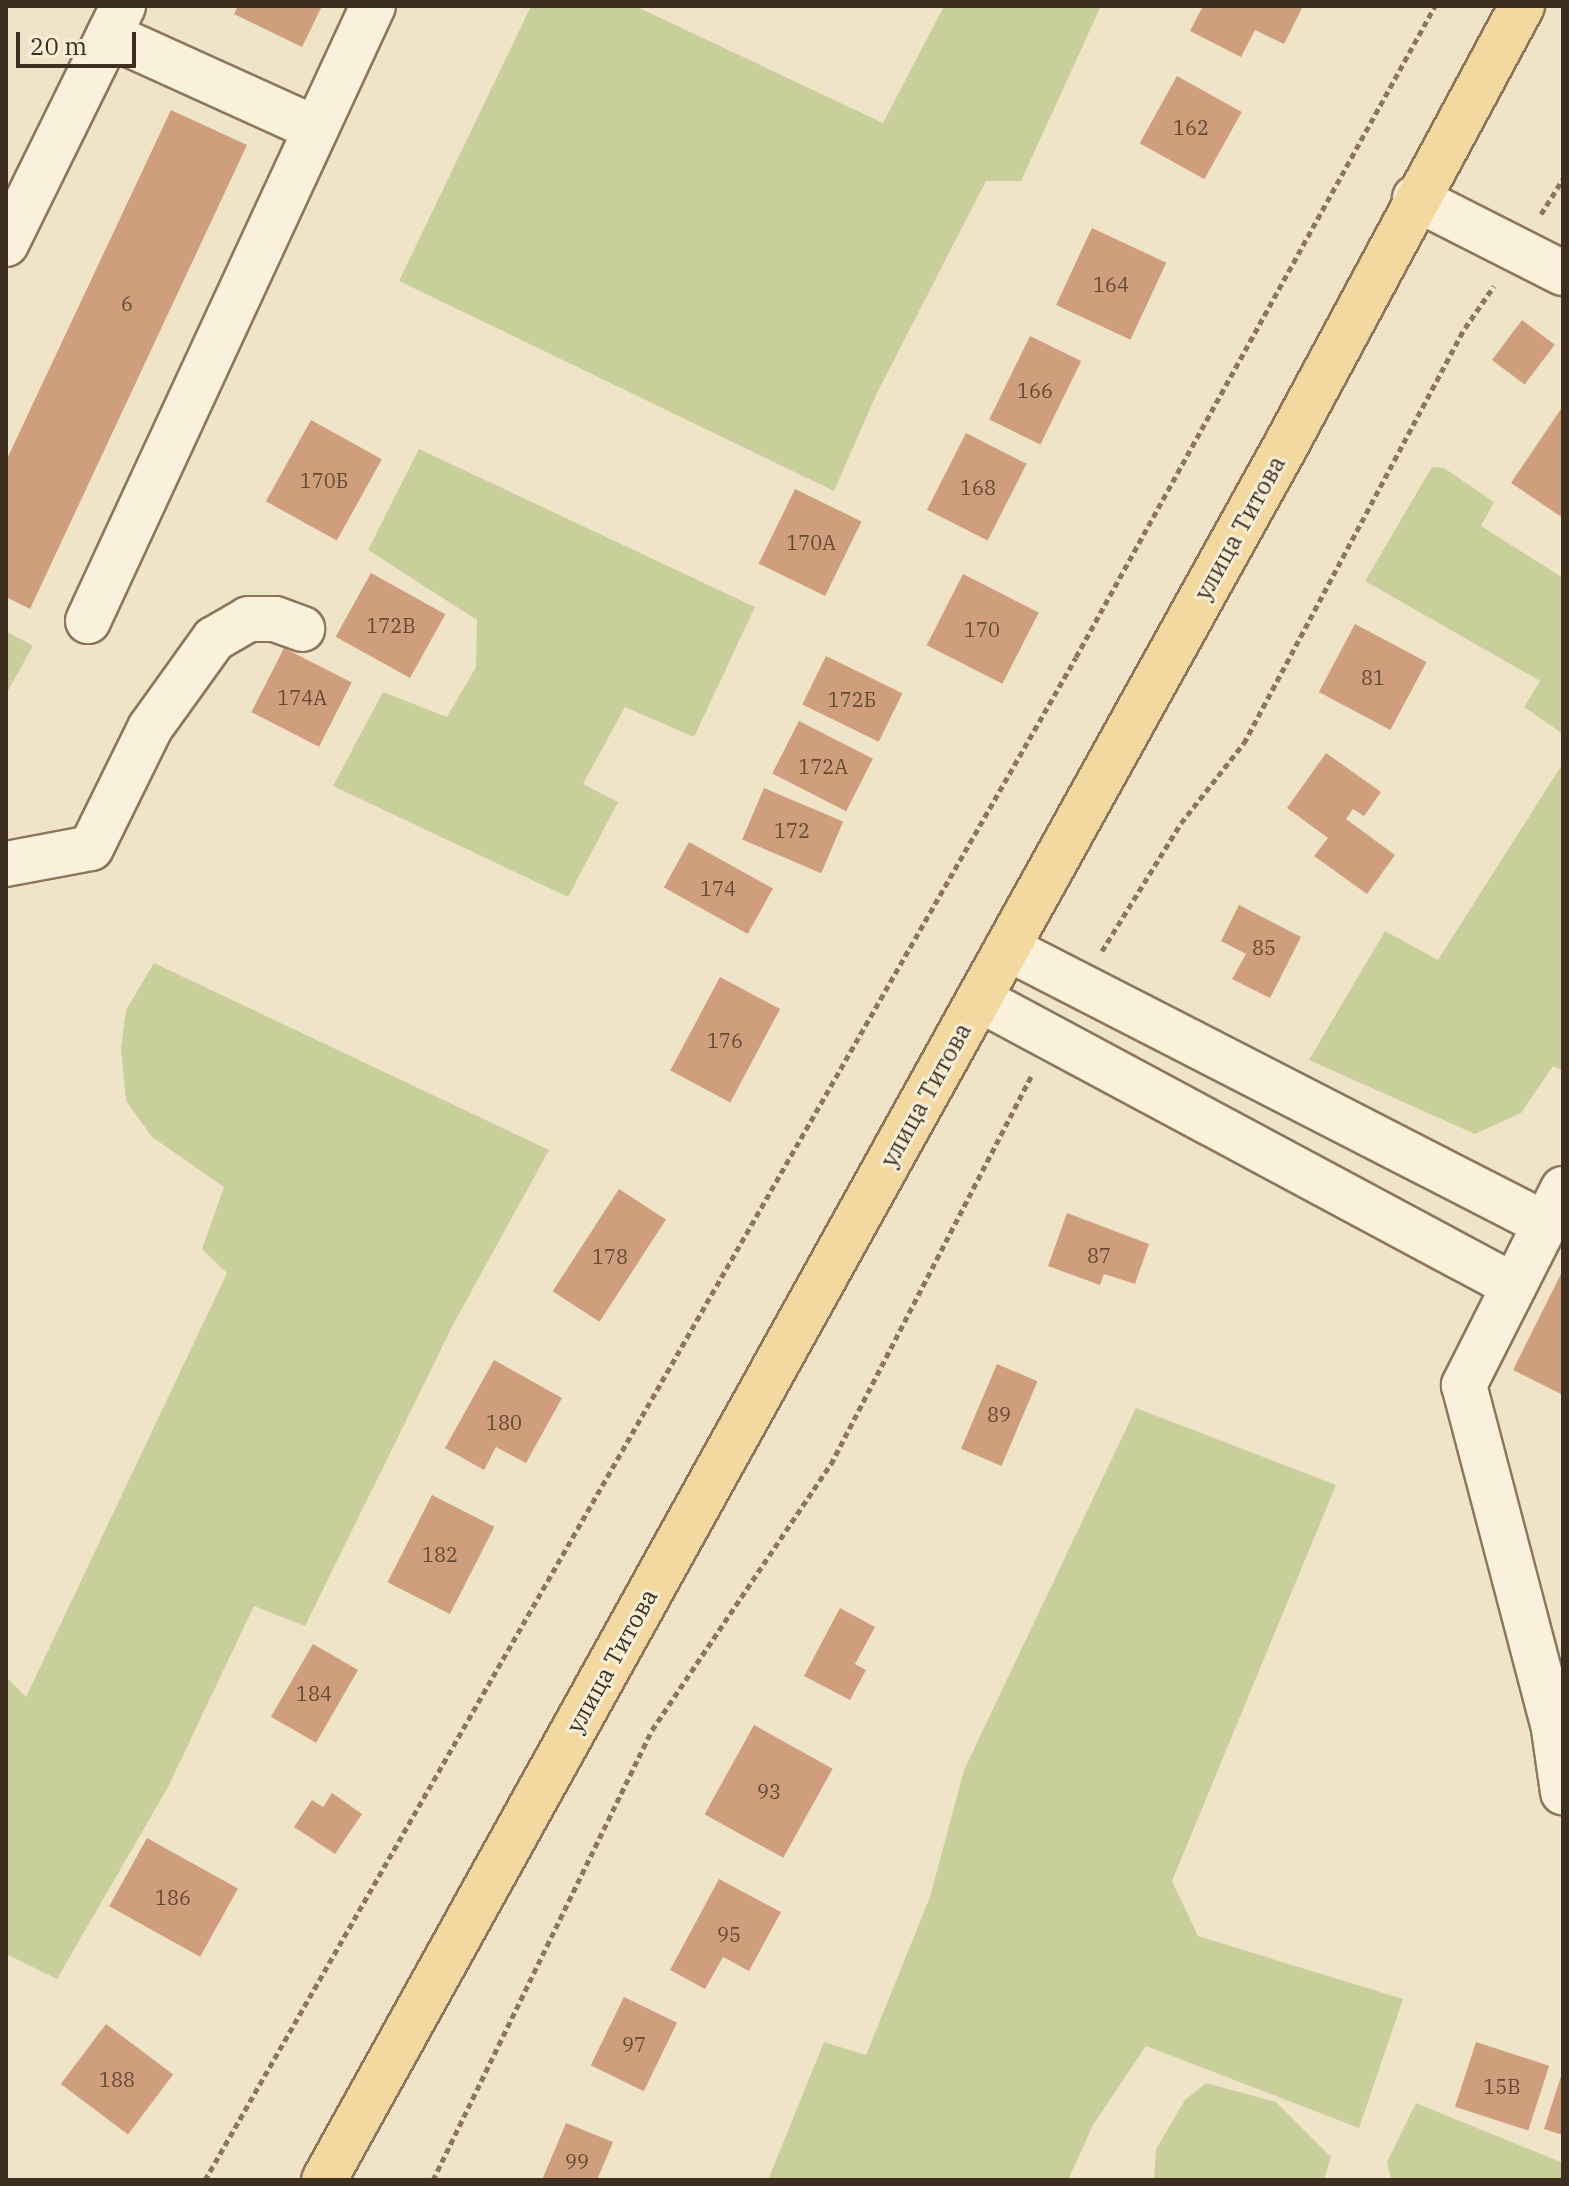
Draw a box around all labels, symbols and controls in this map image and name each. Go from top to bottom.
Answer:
scale bar [20,16,140,66]
text: 20 m [30,30,87,62]
house number: 162 [1173,115,1209,139]
house number: 164 [1093,272,1129,296]
house number: 6 [121,291,133,315]
house number: 166 [1017,378,1053,402]
street label: улица Титова [1189,451,1291,605]
house number: 170Б [300,468,348,492]
house number: 168 [960,475,996,499]
house number: 170А [786,530,836,554]
house number: 172В [366,613,416,637]
house number: 170 [964,617,1000,641]
house number: 81 [1361,665,1385,689]
house number: 174А [277,685,327,709]
house number: 172Б [828,687,876,711]
house number: 172А [798,754,848,778]
house number: 172 [774,818,810,842]
house number: 174 [700,876,736,900]
house number: 85 [1252,935,1276,959]
street label: улица Титова [875,1018,977,1172]
house number: 176 [707,1028,743,1052]
house number: 87 [1087,1243,1111,1267]
house number: 178 [592,1244,628,1268]
house number: 89 [987,1402,1011,1426]
house number: 180 [486,1410,522,1434]
house number: 182 [422,1542,458,1566]
street label: улица Титова [561,1584,663,1738]
house number: 184 [296,1681,332,1705]
house number: 93 [757,1779,781,1803]
house number: 186 [155,1885,191,1909]
house number: 95 [717,1922,741,1946]
house number: 97 [622,2032,646,2056]
house number: 188 [99,2067,135,2091]
house number: 15В [1483,2074,1521,2098]
house number: 99 [565,2149,589,2173]

